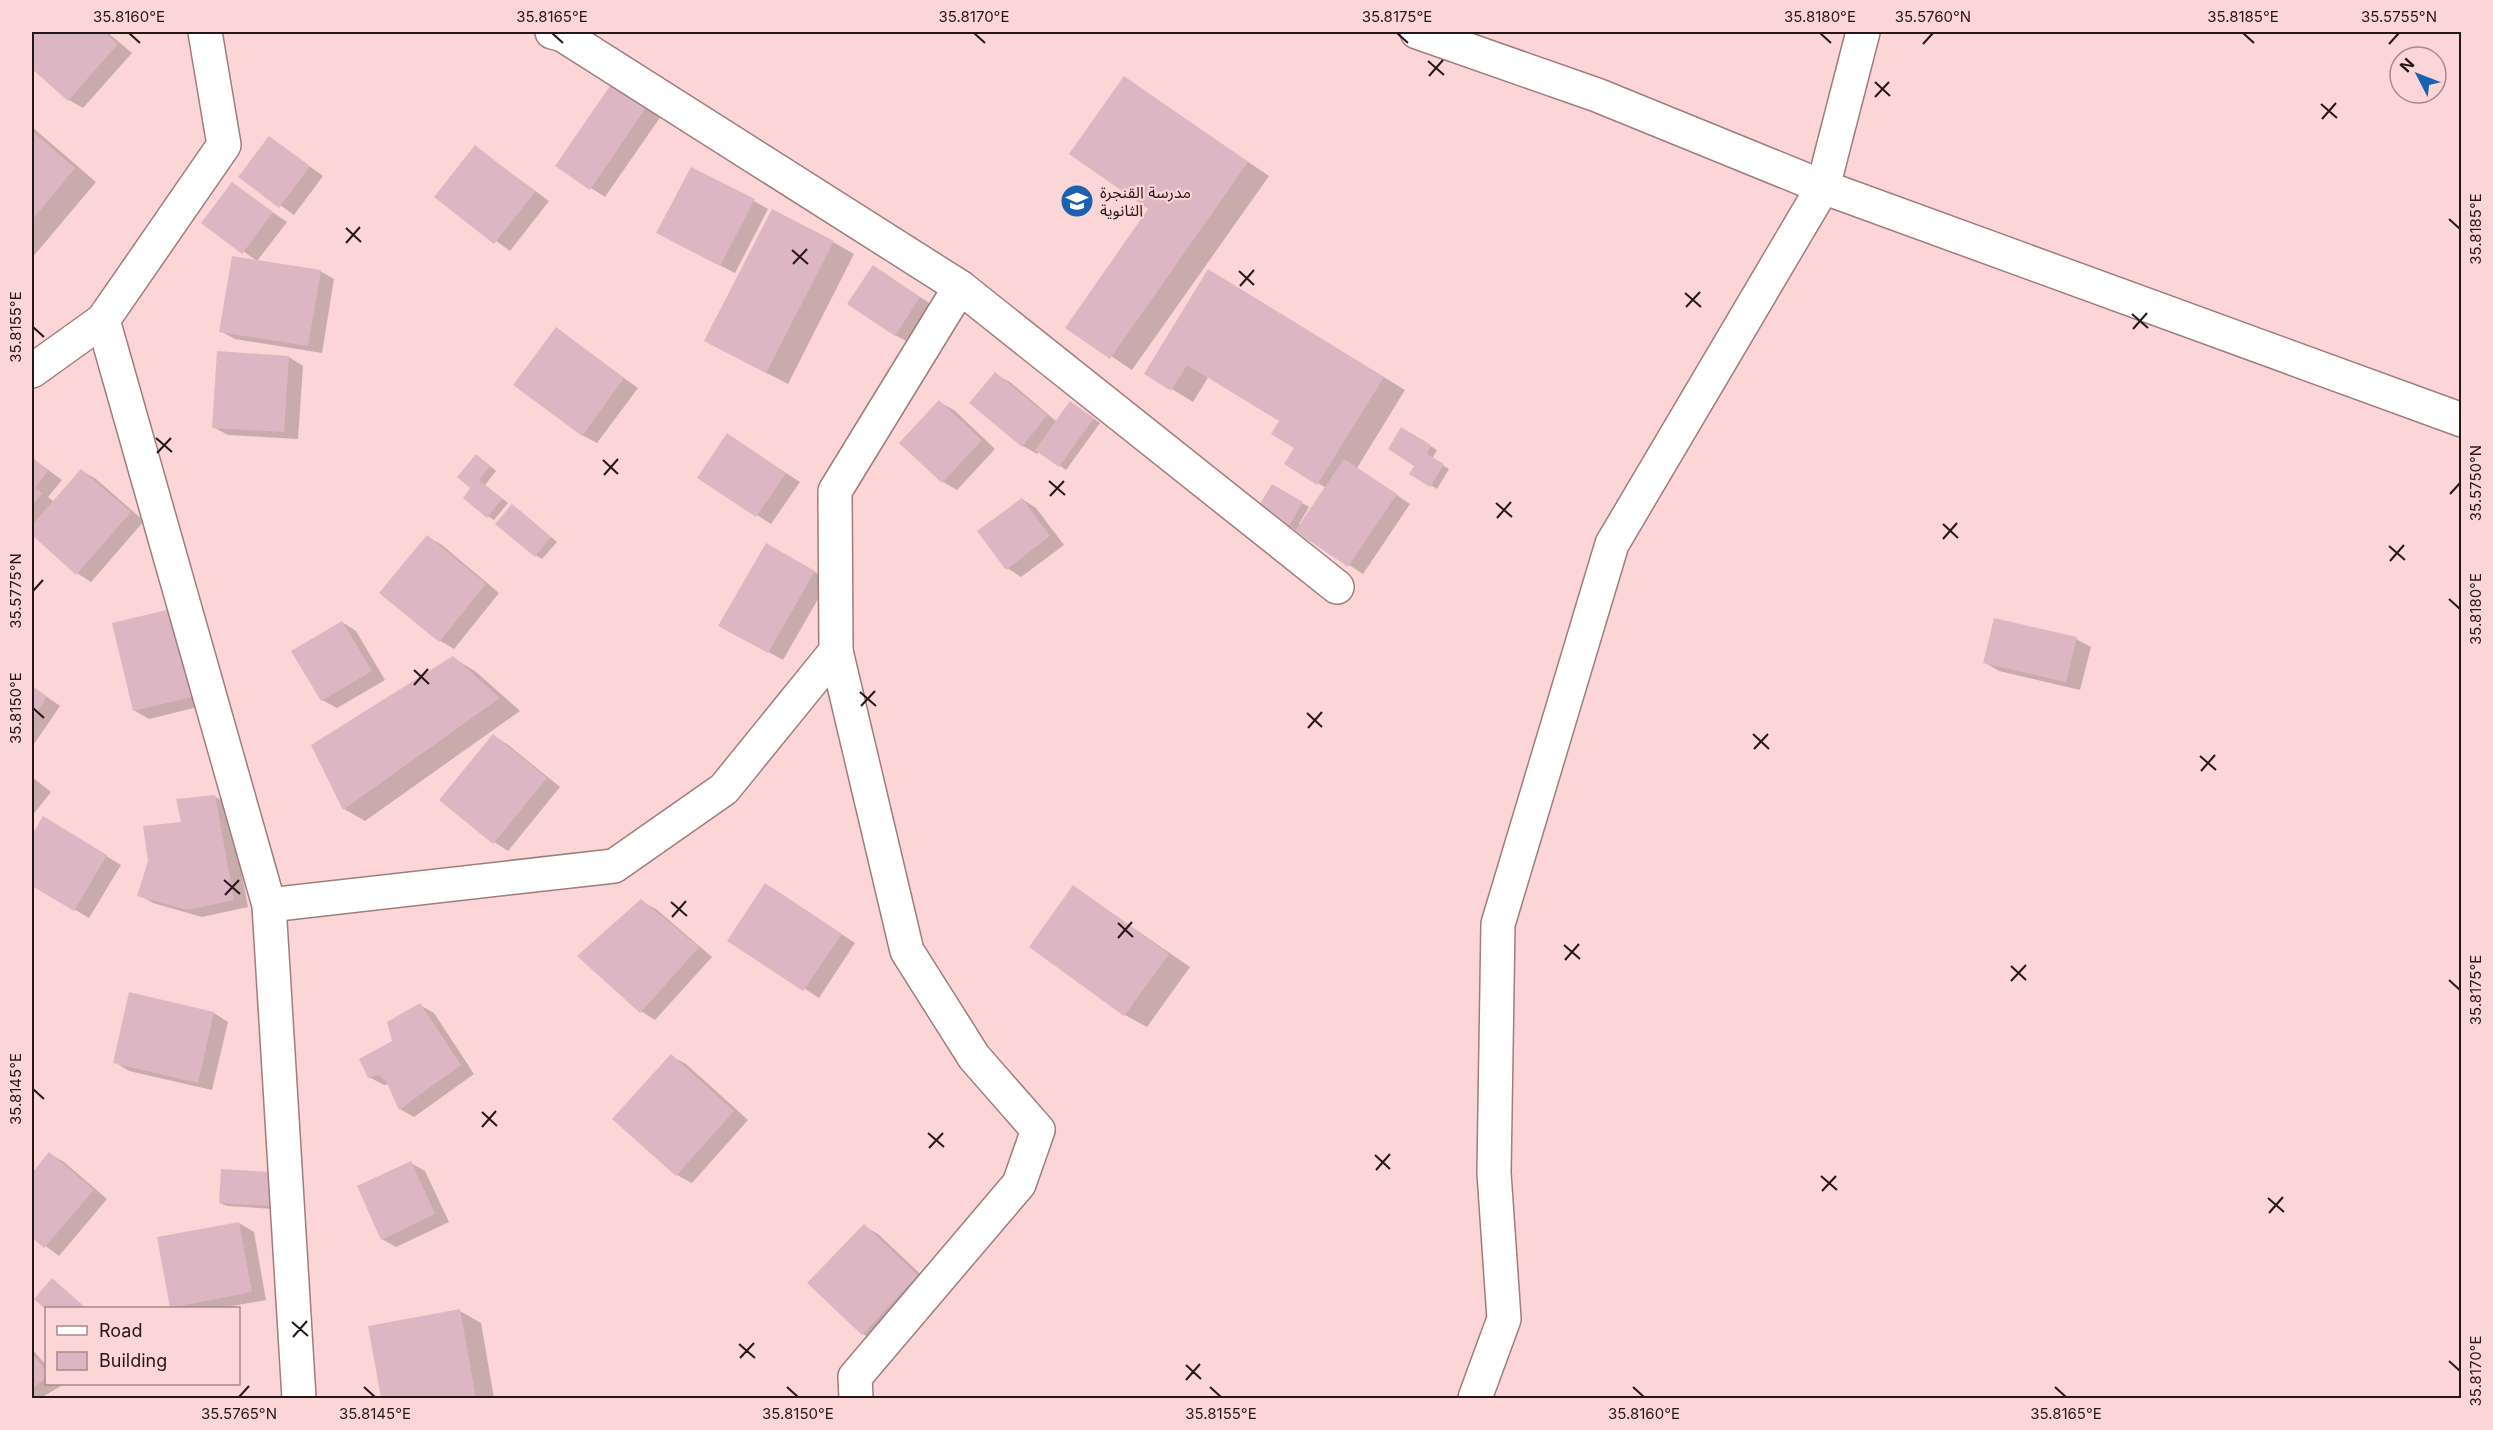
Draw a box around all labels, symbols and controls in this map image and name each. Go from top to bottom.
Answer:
text: 35.8160°E [93,7,165,26]
text: 35.8165°E [516,7,588,26]
text: 35.8170°E [939,7,1009,26]
text: 35.8175°E [1362,7,1432,26]
text: 35.8180°E [1784,7,1856,26]
text: 35.5760°N [1895,7,1971,26]
text: 35.8185°E [2207,7,2279,26]
text: 35.5755°N [2361,7,2437,26]
north arrow [2388,45,2448,105]
text: N [2395,54,2418,76]
place label: مدرسة القنجرة الثانوية [1100,182,1191,220]
school or university icon: مدرسة القنجرة الثانوية [1059,183,1095,219]
text: 35.8185°E [2466,193,2485,265]
text: 35.8155°E [6,291,25,363]
text: 35.5750°N [2466,445,2485,521]
text: 35.5775°N [6,553,25,629]
text: 35.8180°E [2466,573,2485,645]
text: 35.8150°E [6,672,25,744]
text: 35.8175°E [2466,955,2485,1025]
text: 35.8145°E [6,1053,25,1125]
legend [45,1307,240,1385]
text: Road [99,1320,142,1341]
text: 35.8170°E [2466,1336,2485,1406]
text: Building [99,1350,167,1371]
text: 35.5765°N [201,1404,277,1423]
text: 35.8145°E [339,1404,411,1423]
text: 35.8150°E [762,1404,834,1423]
text: 35.8155°E [1185,1404,1257,1423]
text: 35.8160°E [1608,1404,1680,1423]
text: 35.8165°E [2030,1404,2102,1423]

